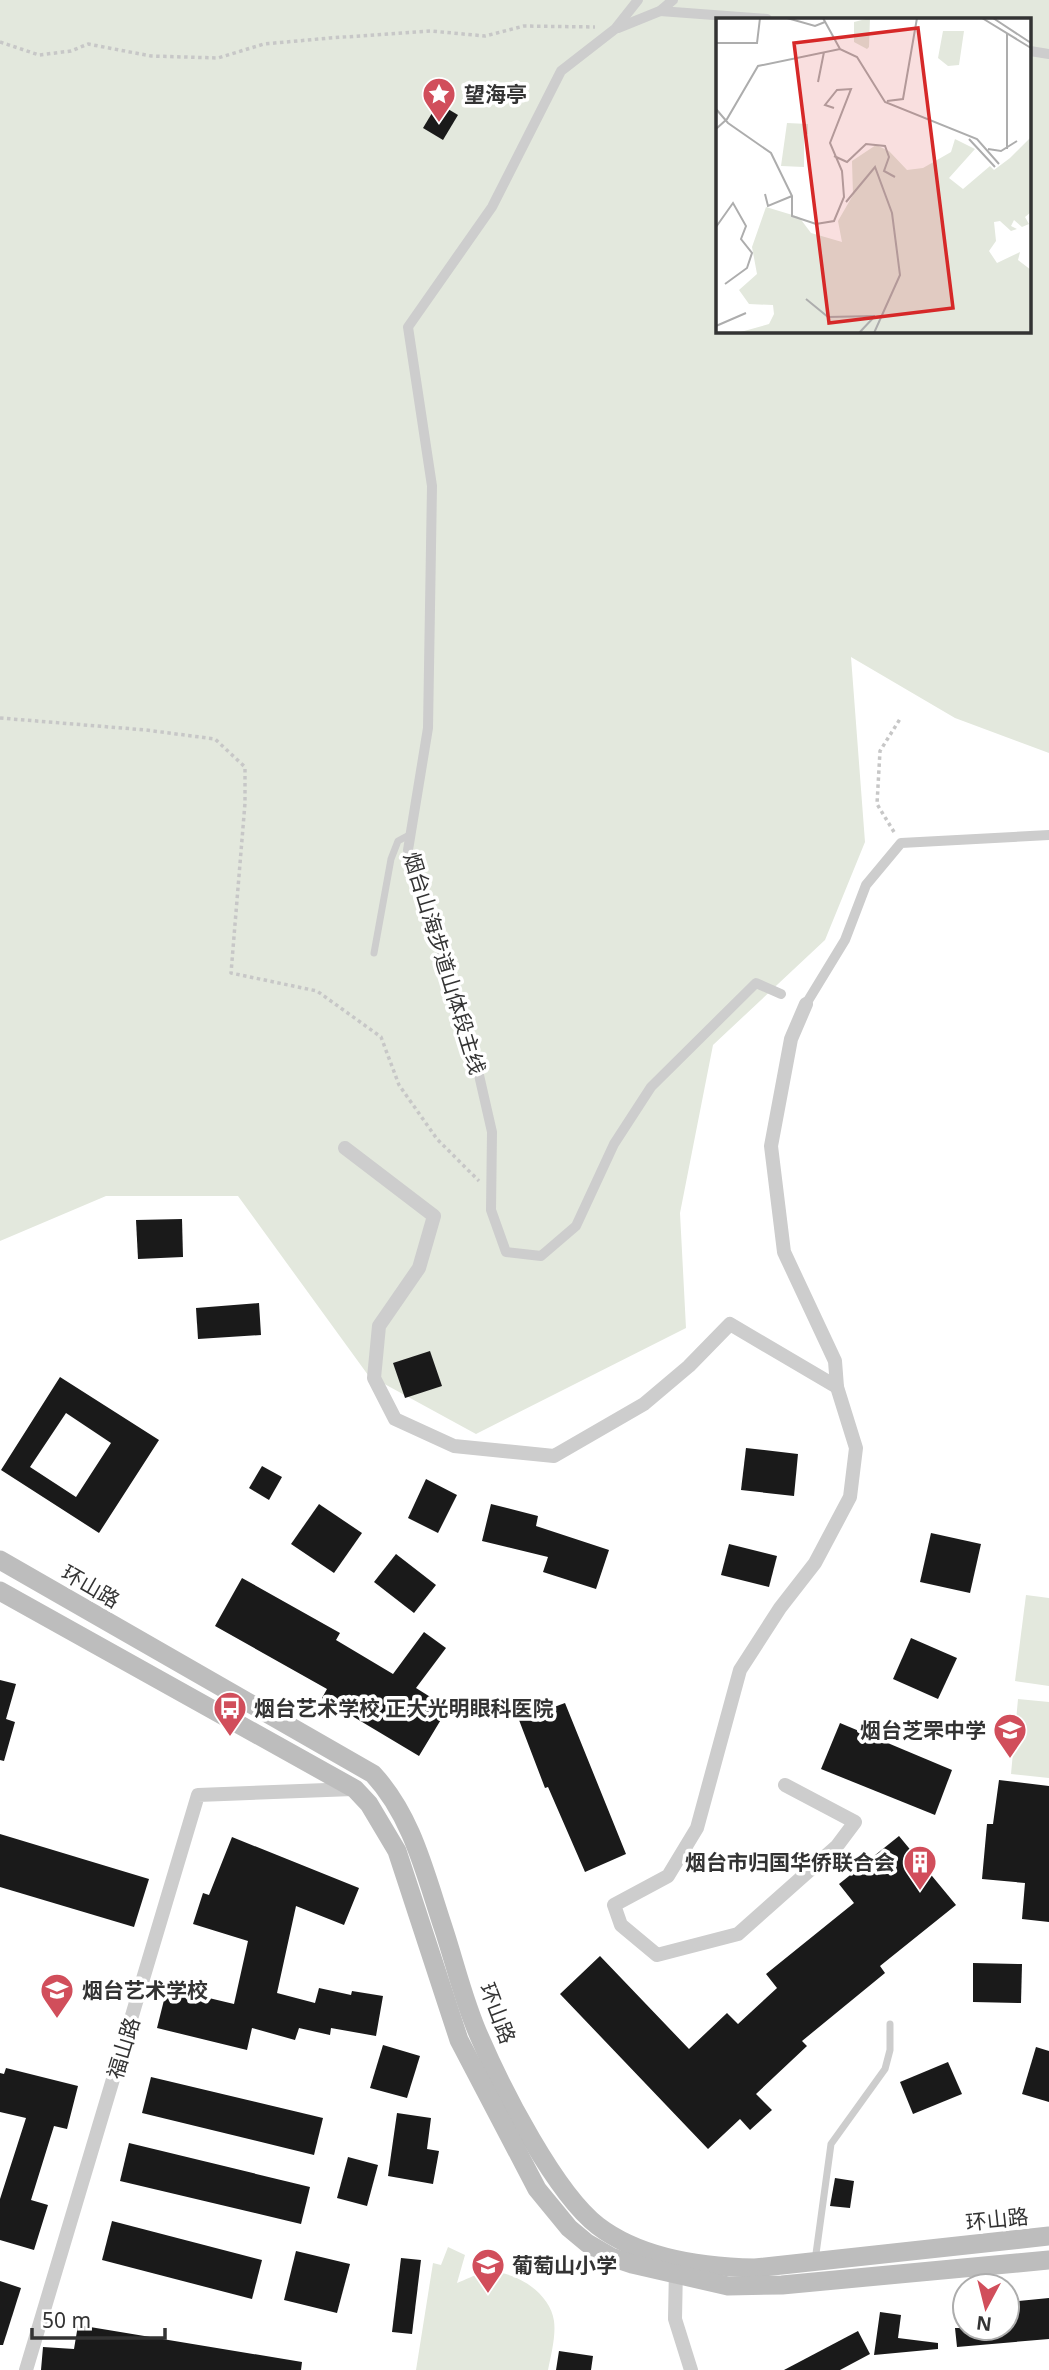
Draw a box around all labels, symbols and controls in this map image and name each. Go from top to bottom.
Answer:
inset map [716,18,1032,332]
place icon: 望海亭 [420,75,458,124]
place label: 望海亭 [464,80,527,108]
street label: 烟台山海步道山体段主线 [398,848,492,1078]
street label: 环山路 [57,1558,125,1614]
bus stop icon: 烟台艺术学校 正大光明眼科医院 [211,1689,249,1738]
place label: 烟台艺术学校 正大光明眼科医院 [254,1694,553,1722]
school or university icon: 烟台芝罘中学 [991,1711,1029,1760]
place label: 烟台芝罘中学 [860,1716,986,1744]
building icon: 烟台市归国华侨联合会 [901,1843,939,1892]
place label: 烟台市归国华侨联合会 [685,1848,895,1876]
school or university icon: 烟台艺术学校 [38,1971,76,2020]
place label: 烟台艺术学校 [82,1976,208,2004]
street label: 环山路 [474,1979,522,2047]
street label: 福山路 [100,2014,146,2082]
street label: 环山路 [964,2202,1030,2236]
school or university icon: 葡萄山小学 [469,2246,507,2295]
place label: 葡萄山小学 [512,2251,617,2279]
north arrow [951,2272,1021,2342]
scale bar [32,2296,164,2340]
text: 50 m [42,2306,91,2334]
text: N [975,2310,993,2338]

